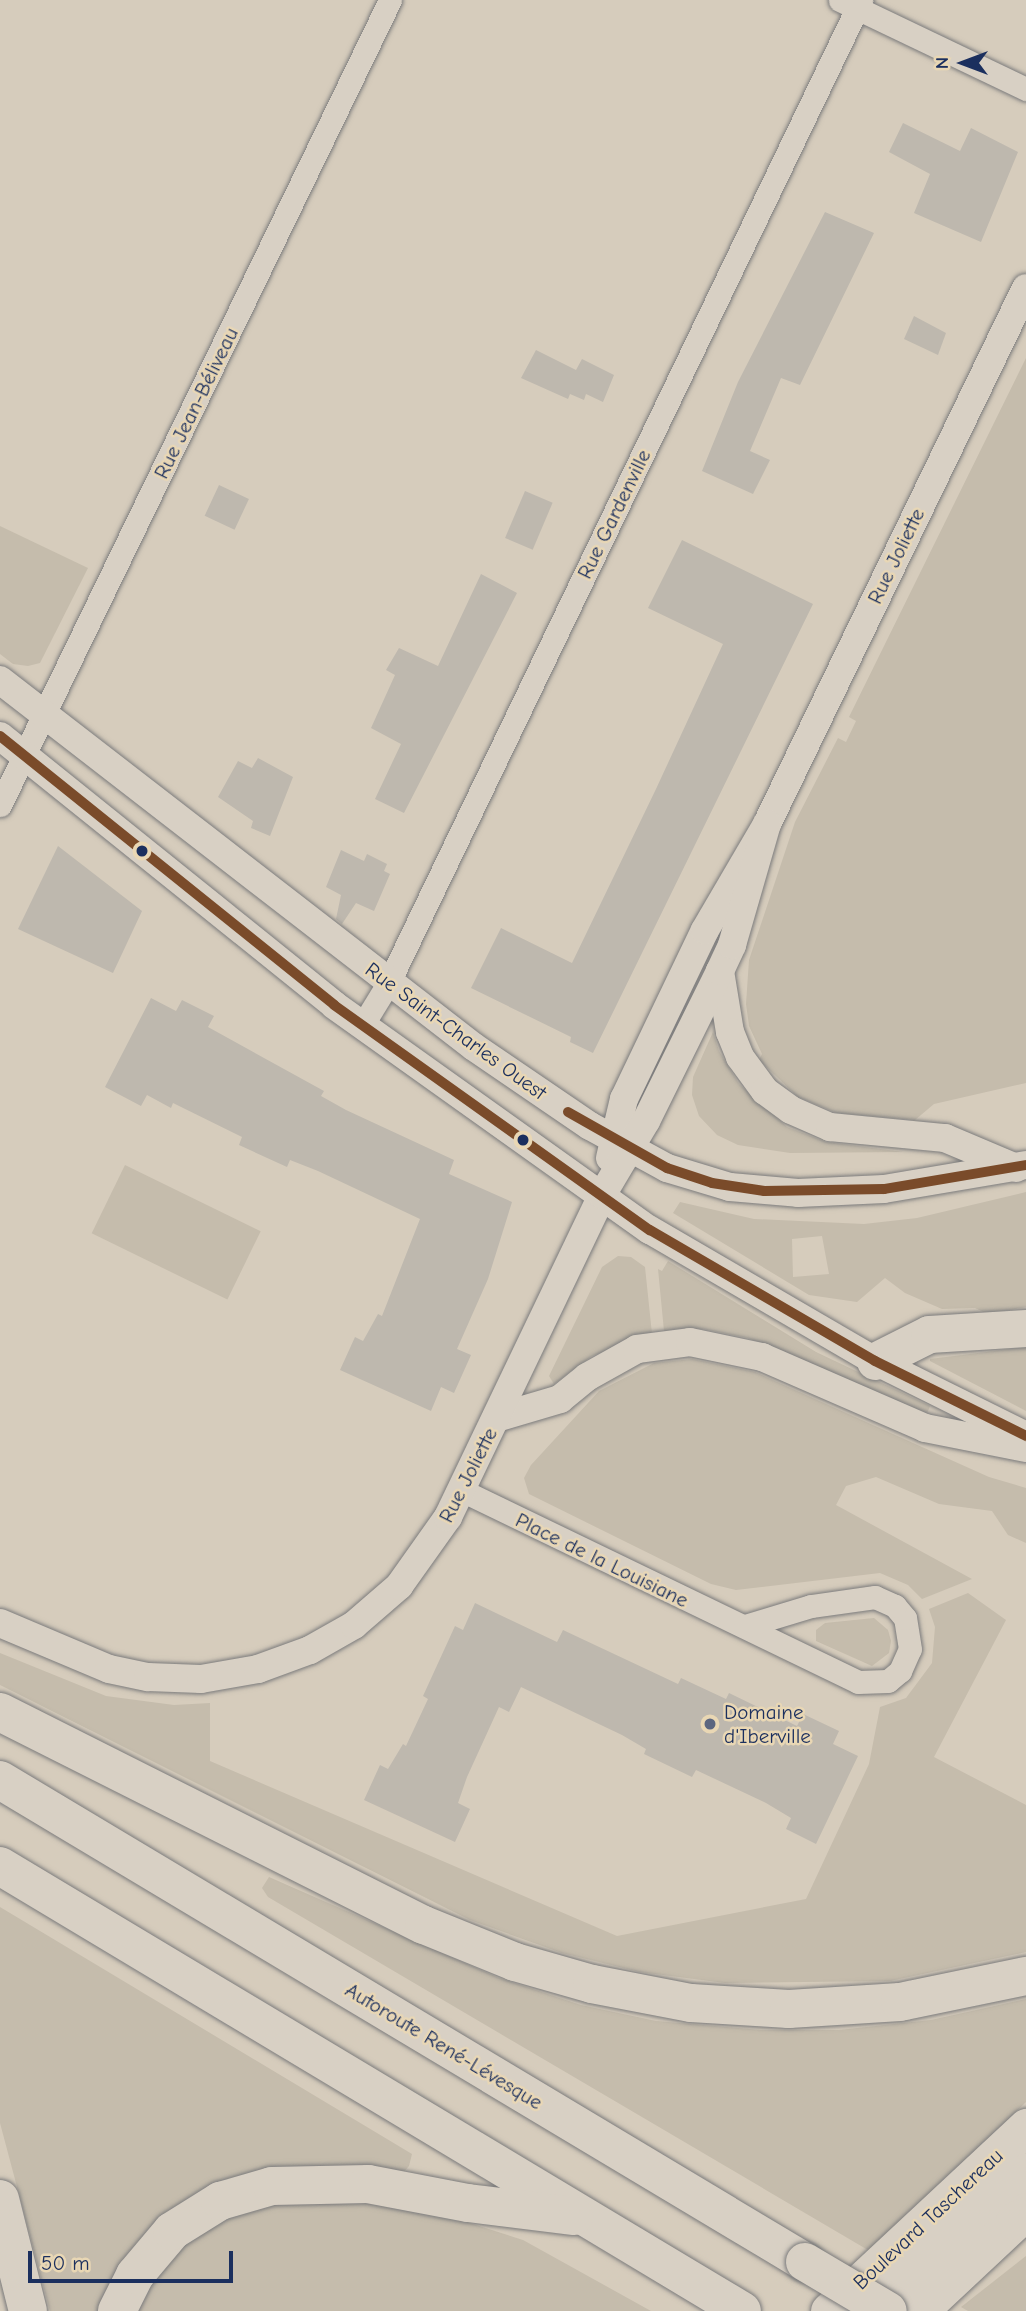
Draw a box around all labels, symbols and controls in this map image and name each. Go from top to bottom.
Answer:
north arrow [928,28,998,98]
text: N [931,57,953,69]
street label: Rue Jean-Béliveau [148,323,244,483]
street label: Rue Gardenville [572,445,656,583]
street label: Rue Joliette [862,504,930,608]
unlabelled marker [135,844,149,858]
street label: Rue Saint-Charles Ouest [361,957,551,1105]
unlabelled marker [516,1133,530,1147]
street label: Rue Joliette [433,1423,503,1527]
street label: Place de la Louisiane [511,1507,693,1613]
place label: Domaine d'Iberville [724,1699,811,1749]
marker: Domaine d'Iberville [702,1716,718,1732]
street label: Autoroute René-Lévesque [341,1977,547,2115]
street label: Boulevard Taschereau [848,2143,1008,2295]
scale bar [32,2238,236,2282]
text: 50 m [41,2251,90,2275]

